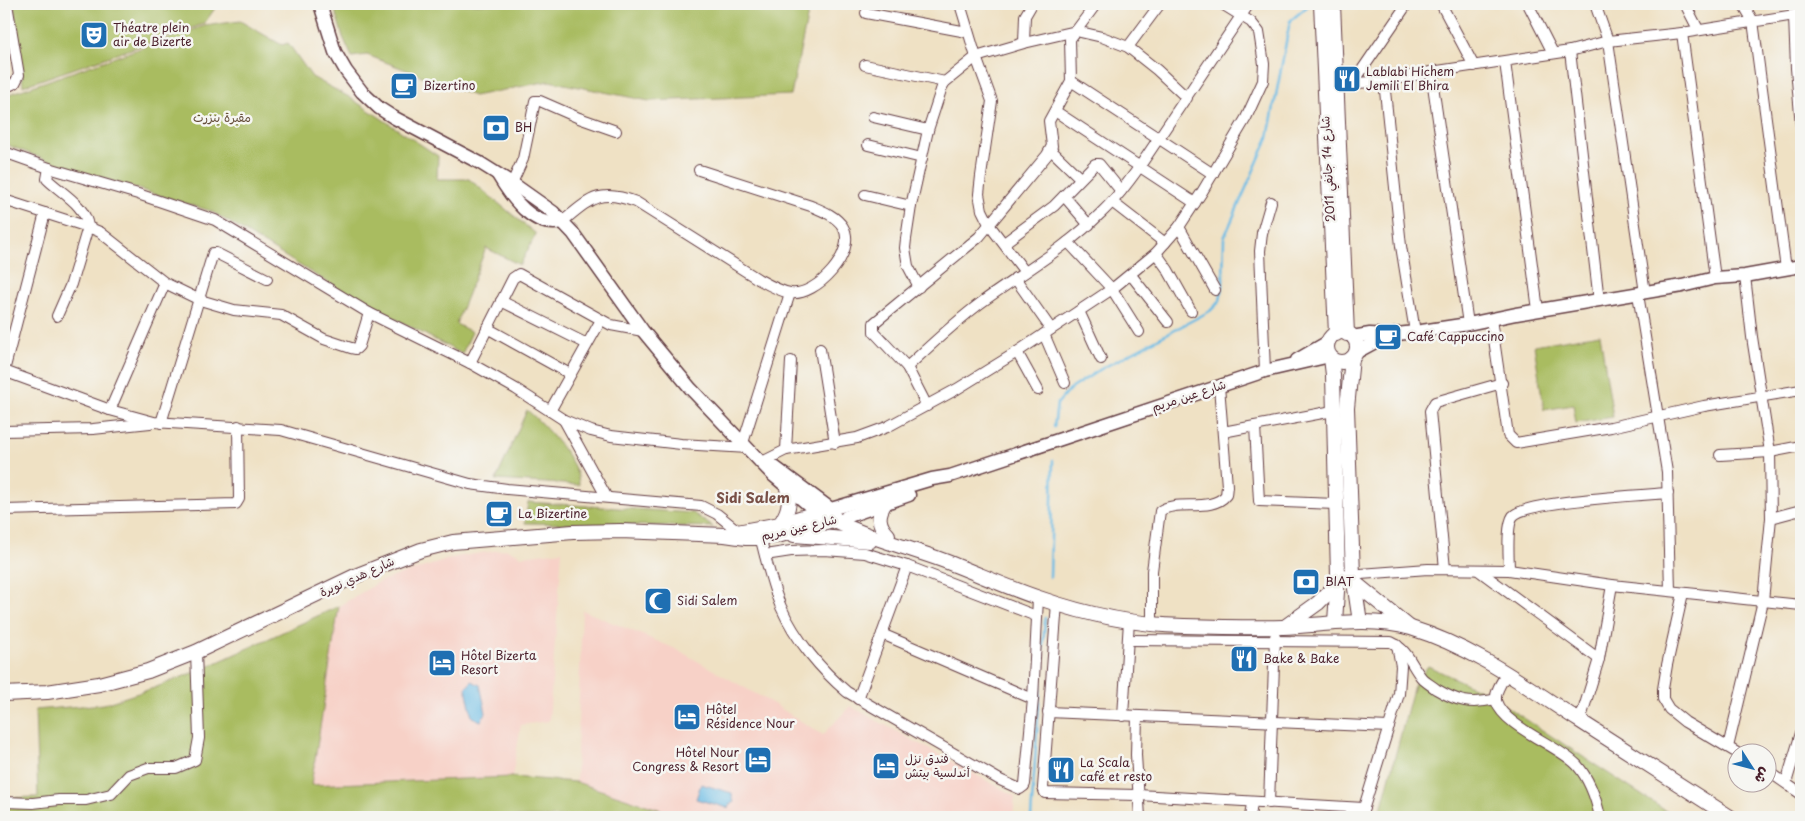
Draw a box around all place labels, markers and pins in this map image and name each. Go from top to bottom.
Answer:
place label: Théatre plein air de Bizerte [113,18,192,50]
theatre icon: Théatre plein air de Bizerte [79,20,109,50]
place label: Lablabi Hichem Jemili El Bhira [1366,62,1454,94]
restaurant icon: Lablabi Hichem Jemili El Bhira [1332,64,1362,94]
cafe icon: Bizertino [389,71,419,101]
place label: Bizertino [423,76,476,94]
bank icon: BH [481,113,511,143]
place label: BH [515,118,532,136]
cafe icon: Café Cappuccino [1373,322,1403,352]
place label: Café Cappuccino [1407,327,1505,345]
cafe icon: La Bizertine [484,499,514,529]
place label: La Bizertine [518,504,587,522]
bank icon: BIAT [1291,567,1321,597]
place label: BIAT [1325,572,1355,590]
mosque icon: Sidi Salem [643,586,673,616]
place label: Sidi Salem [677,591,738,609]
restaurant icon: Bake & Bake [1229,644,1259,674]
place label: Hôtel Bizerta Resort [461,646,537,678]
hotel icon: Hôtel Bizerta Resort [427,648,457,678]
place label: Bake & Bake [1263,649,1339,667]
place label: Hôtel Résidence Nour [706,700,795,732]
hotel icon: Hôtel Résidence Nour [672,702,702,732]
place label: Hôtel Nour Congress & Resort [632,743,739,775]
hotel icon: Hôtel Nour Congress & Resort [743,745,773,775]
place label: فندق نزل أندلسية بيتش [905,749,970,781]
hotel icon: فندق نزل أندلسية بيتش [871,751,901,781]
place label: La Scala café et resto [1080,753,1152,785]
restaurant icon: La Scala café et resto [1046,755,1076,785]

